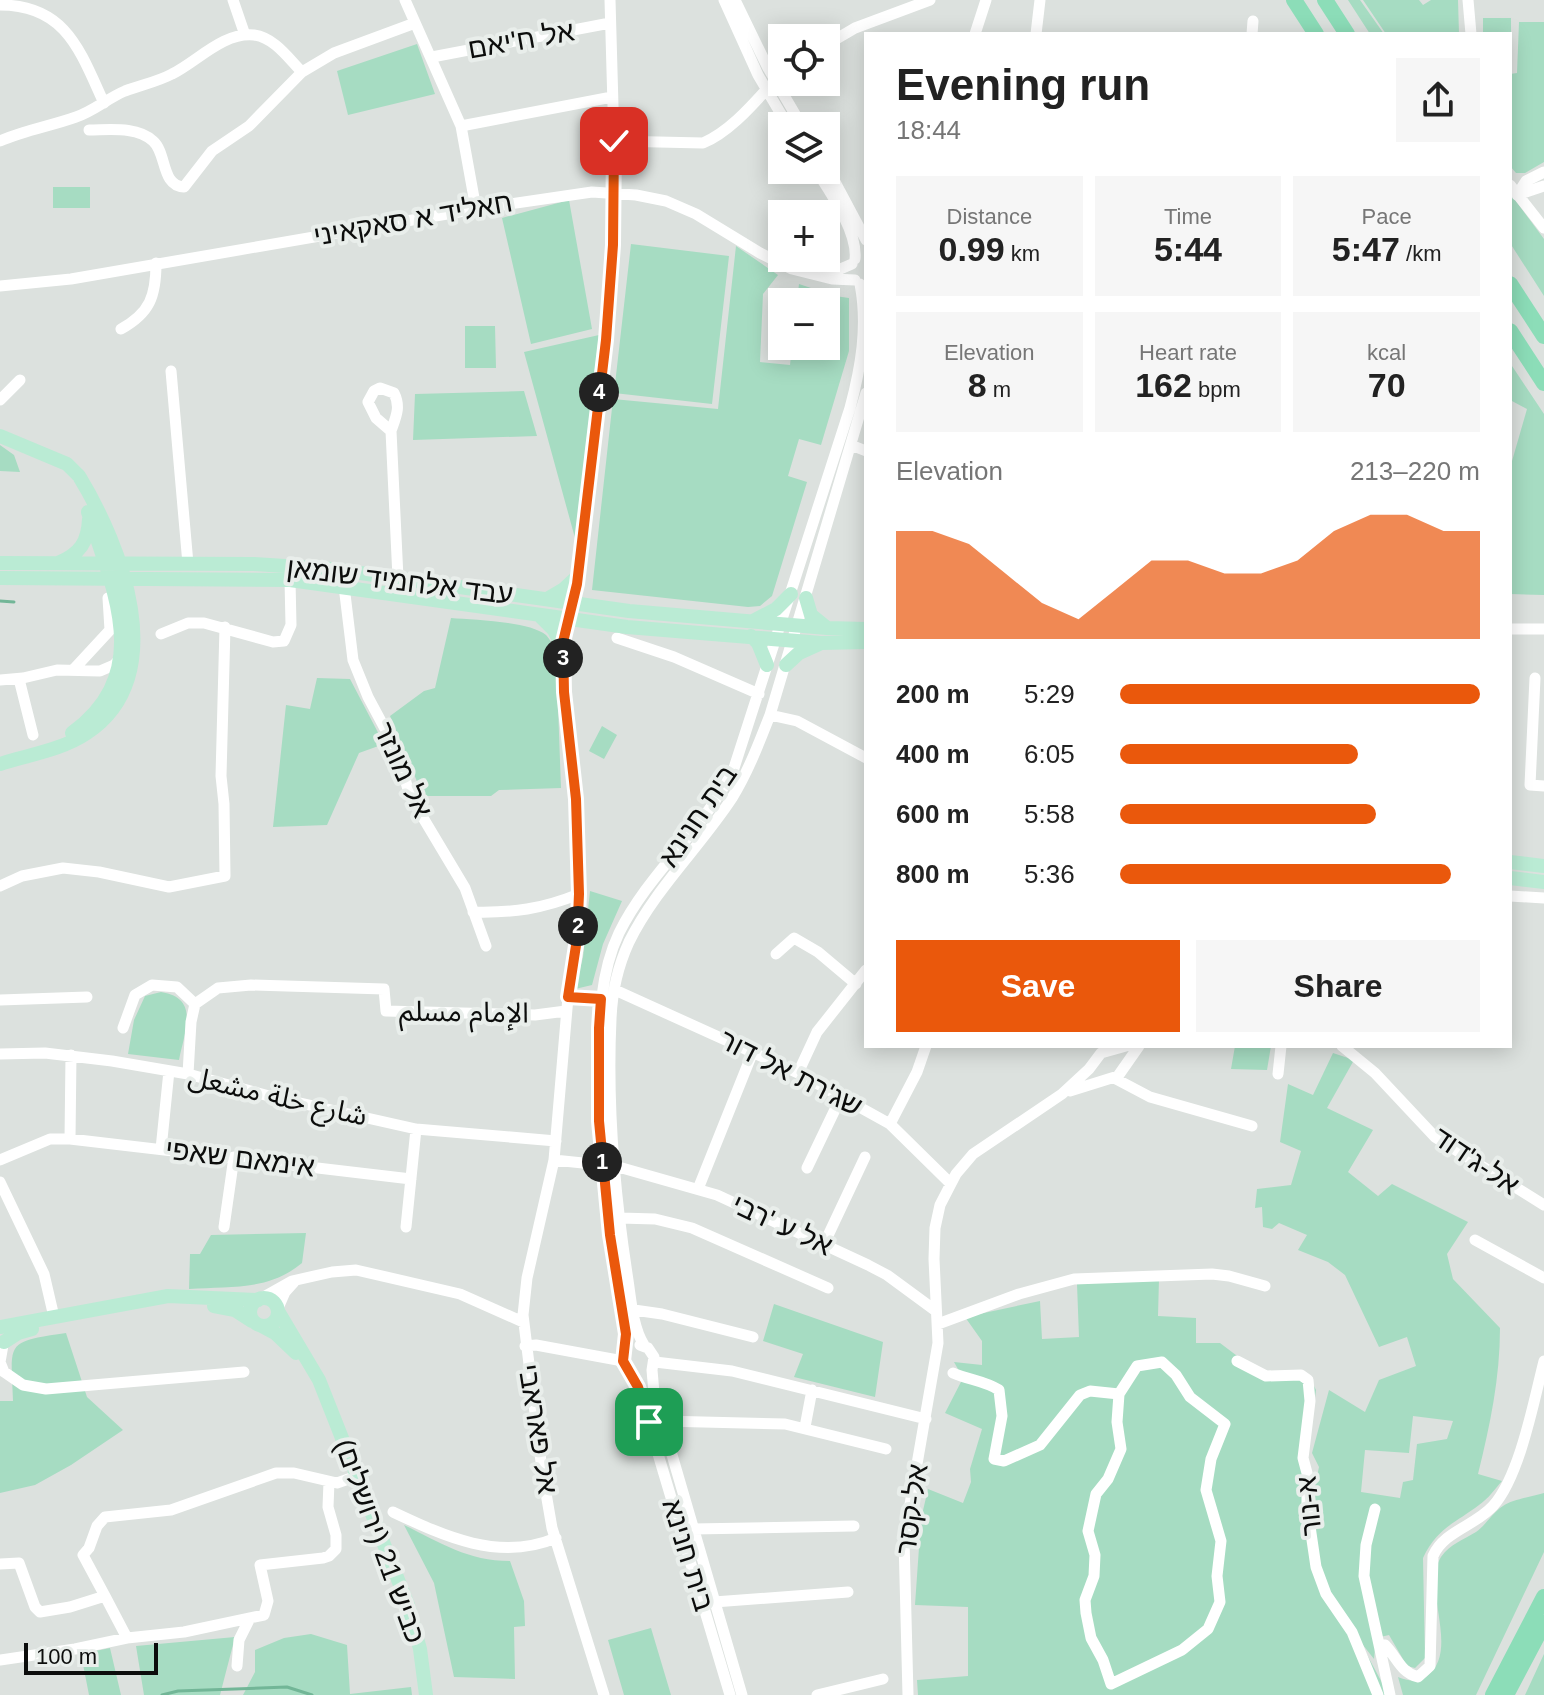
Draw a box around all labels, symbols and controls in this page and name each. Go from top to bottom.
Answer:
street label: אל ח'יאם [465,15,577,65]
map controls [768,24,840,360]
button: locate [768,24,840,96]
button: share [1396,58,1480,142]
text: Evening run [896,60,1150,109]
pin [580,107,648,175]
button: layers [768,112,840,184]
text: 18:44 [896,115,961,145]
icon: check [592,119,636,163]
street label: חאליד א סאקאיני [311,186,515,252]
button: + [768,200,840,272]
text: Distance [947,204,1032,229]
text: Time [1164,204,1212,229]
text: Pace [1362,204,1412,229]
text: 0.99 [939,230,1005,268]
text: 5:44 [1154,230,1222,268]
text: 5:47 [1332,230,1400,268]
text: km [1005,241,1040,266]
text: /km [1400,241,1441,266]
button: − [768,288,840,360]
text: Elevation [944,340,1035,365]
text: Heart rate [1139,340,1237,365]
text: kcal [1367,340,1406,365]
text: 8 [968,366,987,404]
text: 162 [1135,366,1192,404]
text: 70 [1368,366,1406,404]
pin: 4 [579,372,619,412]
text: m [987,377,1011,402]
text: bpm [1192,377,1241,402]
text: 4 [593,379,605,404]
text: Elevation [896,456,1003,486]
text: 213–220 m [1350,456,1480,486]
street label: עבד אלחמיד שומאן [285,552,515,610]
pin: 3 [543,638,583,678]
text: 3 [557,645,569,670]
text: 200 m [896,679,970,709]
text: 5:29 [1024,679,1075,709]
street label: אל מונזר [368,718,439,823]
text: 400 m [896,739,970,769]
text: 6:05 [1024,739,1075,769]
street label: בית חנינא [653,759,743,873]
text: 600 m [896,799,970,829]
text: 5:58 [1024,799,1075,829]
text: 800 m [896,859,970,889]
text: 5:36 [1024,859,1075,889]
pin: 2 [558,906,598,946]
text: 2 [572,913,584,938]
button: Save [896,940,1180,1032]
button: Share [1196,940,1480,1032]
street label: الإمام مسلم [399,995,529,1035]
street label: שג'רת אל דור [715,1024,867,1122]
street label: شارع خلة مشعل [185,1060,370,1136]
street label: אל-ג'דוד [1427,1121,1525,1201]
street label: אימאם שאפי [164,1133,317,1183]
pin: 1 [582,1142,622,1182]
text: 1 [596,1149,608,1174]
street label: אל ע 'רבי [727,1188,838,1262]
street label: אל פאראבי [512,1362,564,1496]
pin [615,1388,683,1456]
icon: arrive [627,1400,671,1444]
street label: כביש 21 (ירושלים) [329,1435,431,1647]
street label: אל-קסר [890,1461,934,1556]
street label: א-נור [1290,1474,1328,1537]
street label: בית חנינא [656,1495,720,1615]
scale bar [24,1639,158,1675]
text: 100 m [36,1644,97,1669]

